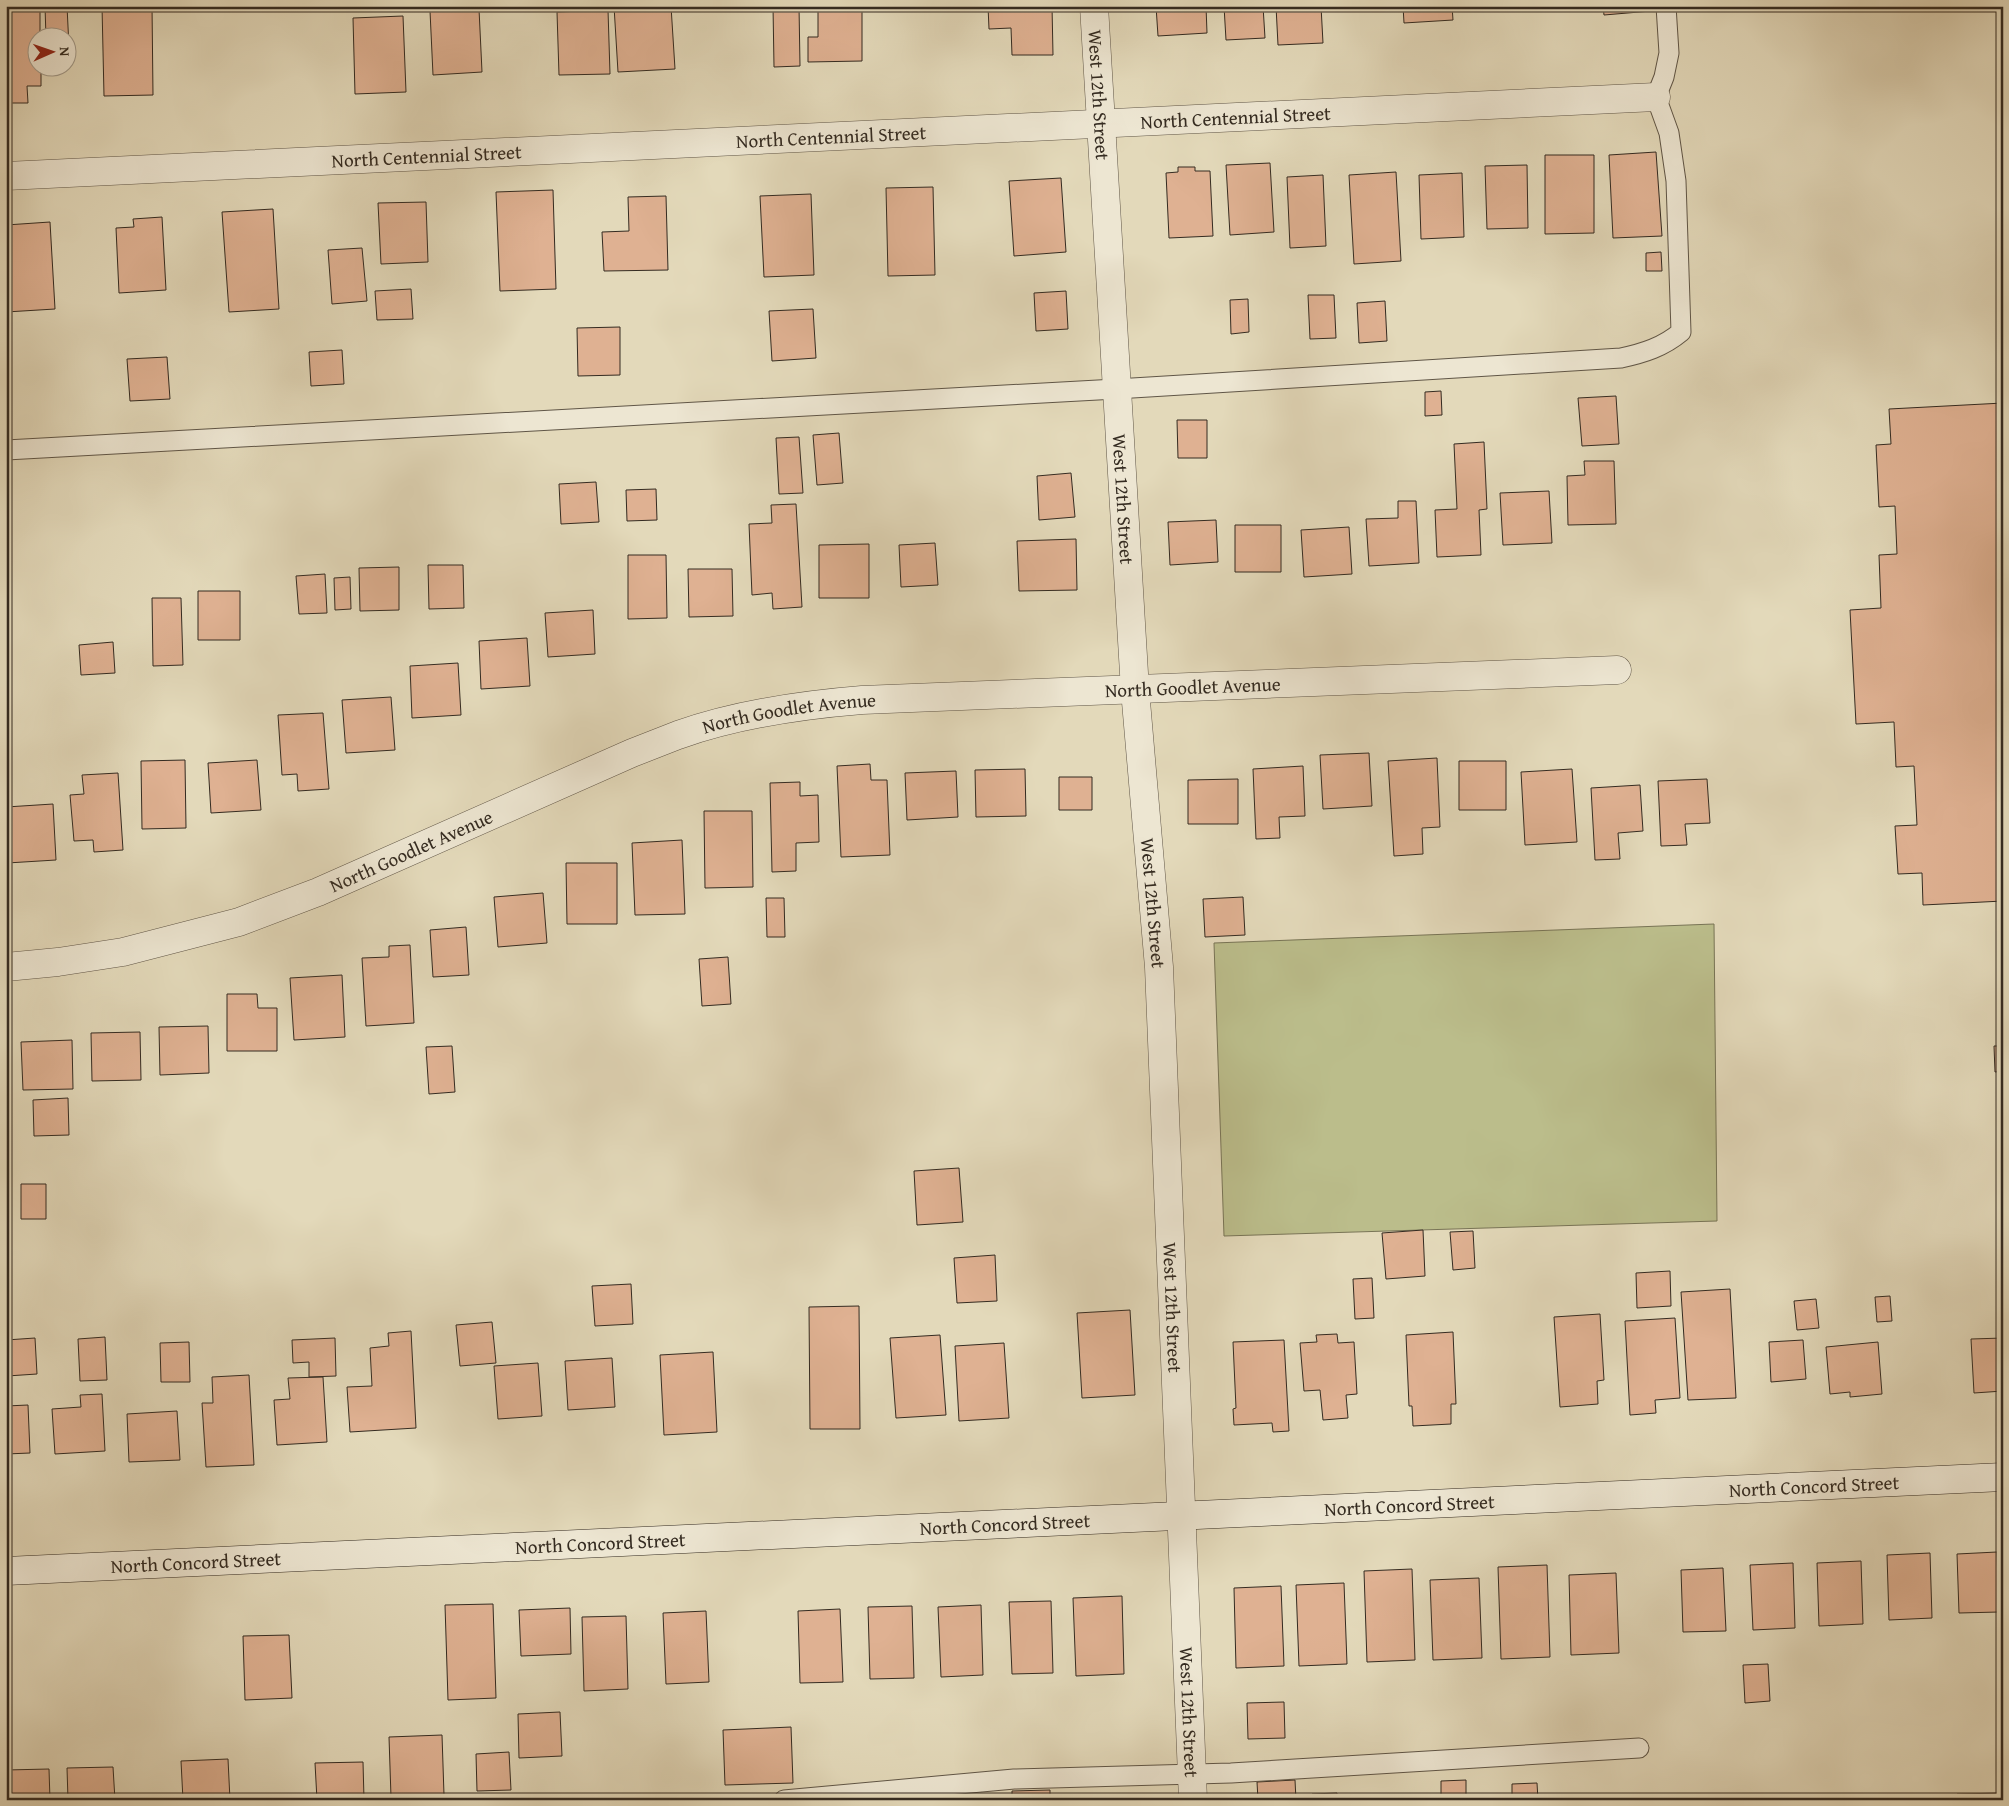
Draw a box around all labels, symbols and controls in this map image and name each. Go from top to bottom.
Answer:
north arrow [28,28,78,78]
street label: West 12th Street [1081,29,1117,161]
text: N [55,47,75,57]
street label: North Centennial Street [1140,99,1332,136]
street label: North Centennial Street [735,118,927,155]
street label: North Centennial Street [331,137,523,174]
street label: West 12th Street [1106,433,1141,566]
street label: North Goodlet Avenue [1104,669,1281,704]
street label: North Goodlet Avenue [699,685,877,740]
street label: North Goodlet Avenue [325,802,497,899]
street label: West 12th Street [1134,837,1173,970]
street label: West 12th Street [1156,1242,1190,1374]
street label: North Concord Street [1728,1468,1900,1504]
street label: North Concord Street [1324,1487,1496,1523]
street label: North Concord Street [919,1506,1091,1542]
street label: North Concord Street [515,1525,686,1561]
street label: North Concord Street [110,1544,282,1580]
street label: West 12th Street [1173,1646,1206,1778]

